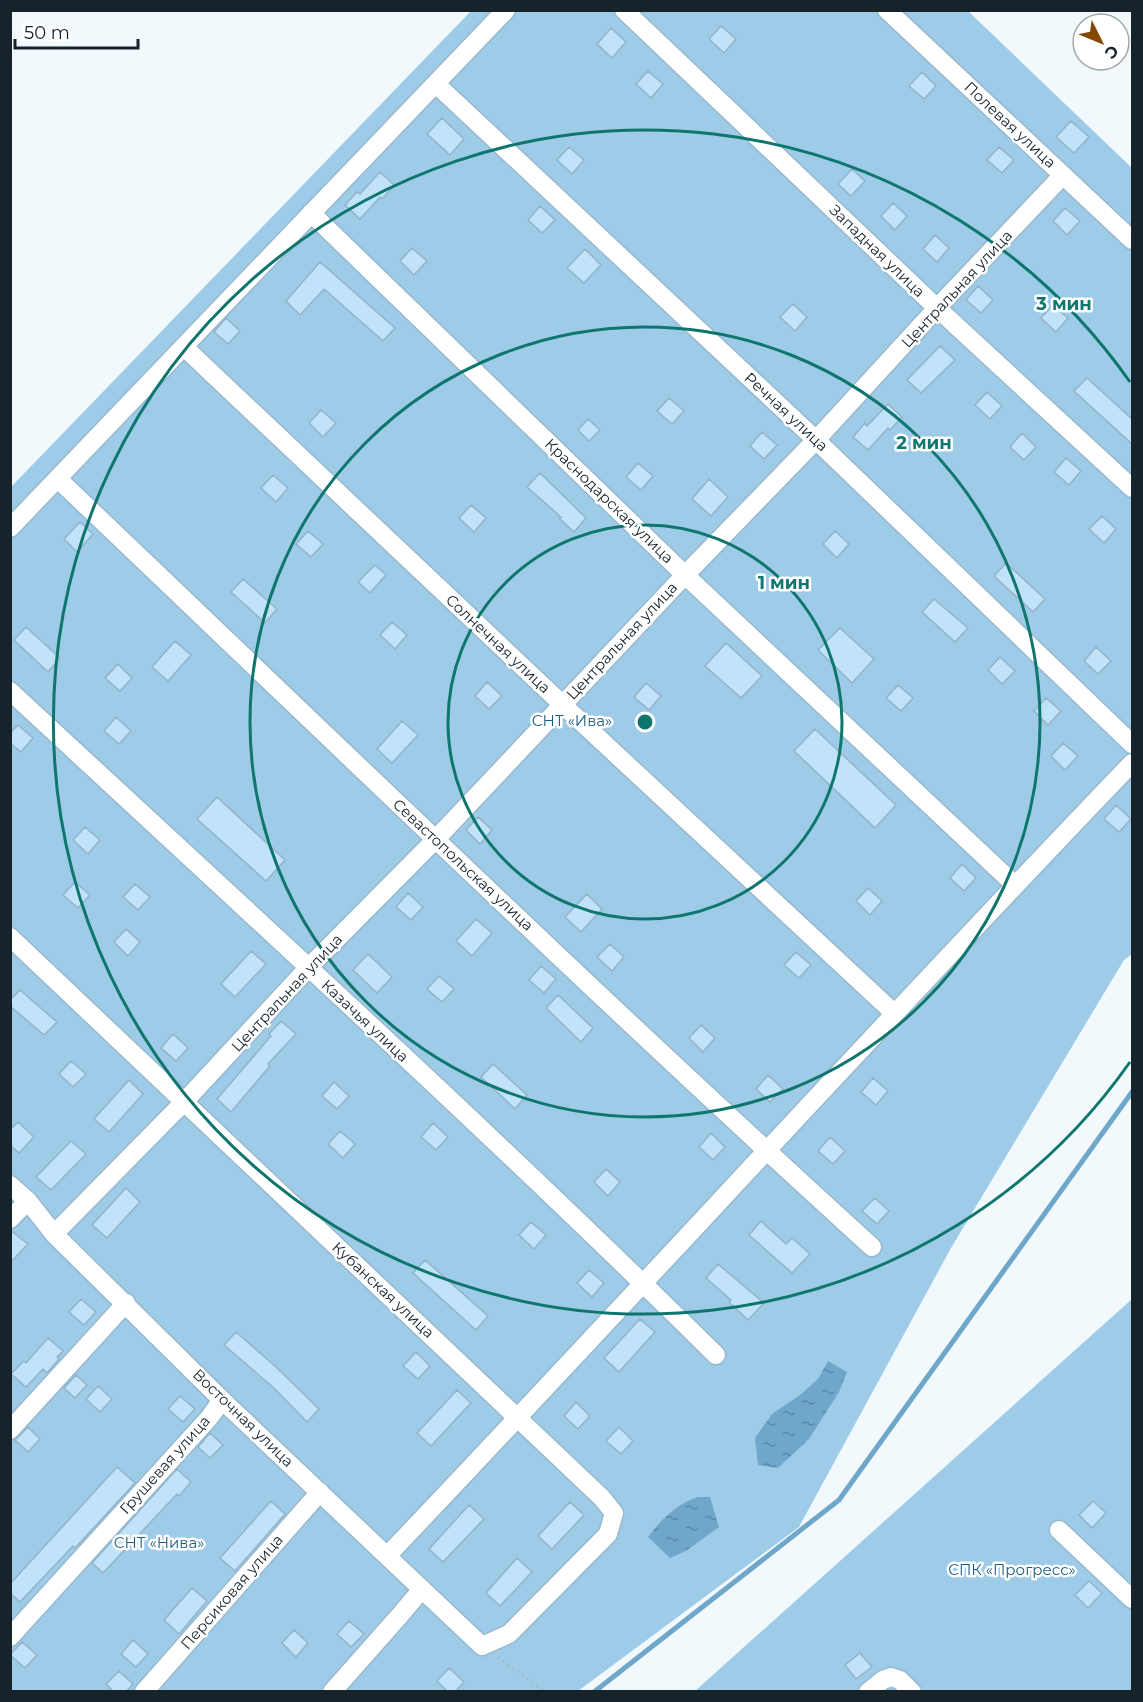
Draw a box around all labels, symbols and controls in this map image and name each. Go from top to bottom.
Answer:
scale bar [15,12,138,50]
north arrow [1071,12,1131,72]
text: 50 m [24,22,70,44]
text: С [1100,41,1123,63]
street label: Полевая улица [961,77,1060,172]
street label: Западная улица [826,200,929,301]
street label: Центральная улица [897,226,1016,352]
text: 3 мин [1035,293,1092,315]
street label: Речная улица [741,368,832,455]
text: 2 мин [896,432,952,454]
street label: Краснодарская улица [541,434,678,567]
text: 1 мин [758,572,810,594]
street label: Центральная улица [562,578,681,704]
street label: Солнечная улица [442,590,555,697]
park label: СНТ «Ива» [532,711,612,730]
centre of rings [635,712,655,732]
street label: Севастопольская улица [389,795,538,935]
street label: Центральная улица [227,930,346,1056]
street label: Казачья улица [318,975,413,1066]
street label: Кубанская улица [328,1237,438,1342]
street label: Восточная улица [189,1365,298,1471]
street label: Грушевая улица [115,1411,214,1518]
street label: Персиковая улица [176,1530,287,1653]
park label: СНТ «Нива» [114,1533,204,1552]
park label: СПК «Прогресс» [948,1560,1076,1579]

